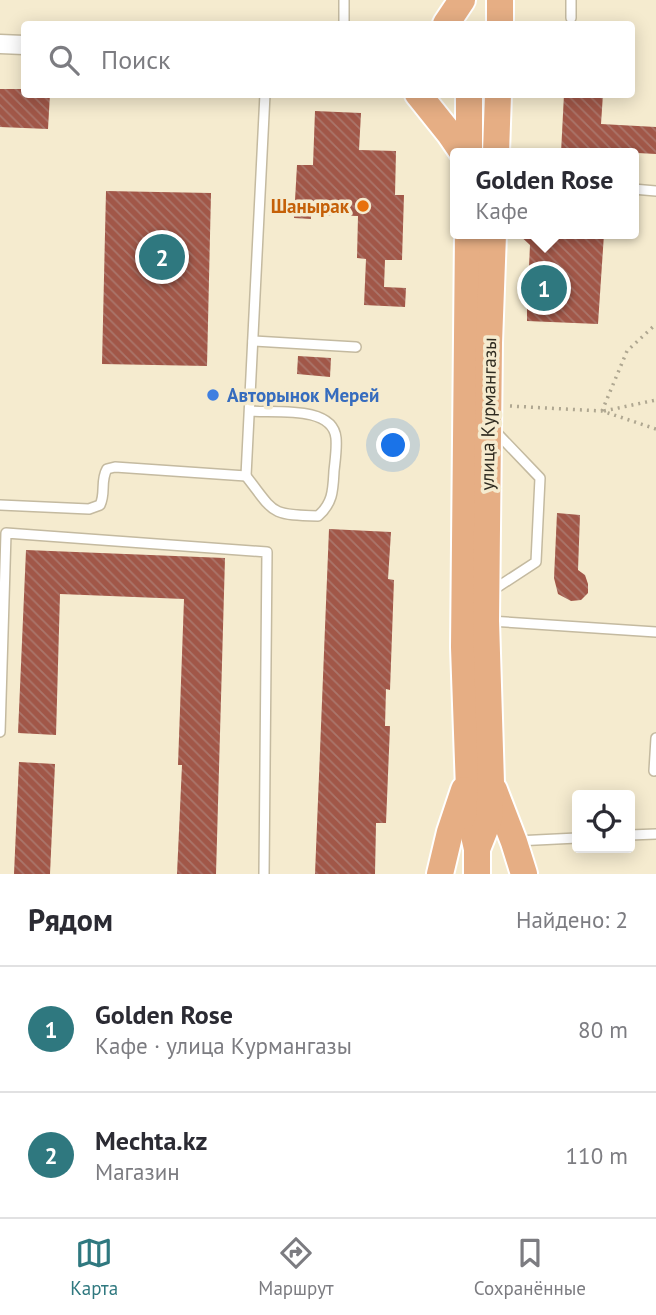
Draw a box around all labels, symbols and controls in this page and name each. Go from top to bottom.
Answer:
search box [21,21,635,98]
icon: search [45,41,83,79]
text: Поиск [101,43,170,76]
popup [450,148,639,239]
text: Golden Rose [476,163,613,196]
place label: Шанырак [271,194,350,218]
text: Кафе [476,196,528,225]
marker: Шанырак [355,198,371,214]
pin: 2 [139,231,185,283]
pin: 1 [521,262,567,314]
street label: улица Курмангазы [475,337,501,491]
place label: Авторынок Мерей [227,383,379,407]
marker: Авторынок Мерей [205,387,221,403]
your location [376,428,410,462]
map controls [572,790,635,853]
button: locate [572,790,635,853]
text: Рядом [28,900,113,939]
text: Найдено: 2 [516,905,628,934]
text: Golden Rose [95,998,233,1031]
text: 1 [44,1015,58,1044]
text: 80 m [578,1015,628,1044]
text: Кафе · улица Курмангазы [95,1031,352,1060]
text: Mechta.kz [95,1124,207,1157]
text: 2 [44,1141,58,1170]
text: 110 m [566,1141,628,1170]
text: Магазин [95,1157,180,1186]
tab: Карта [70,1234,118,1300]
tab: Маршрут [258,1234,334,1300]
tab: Сохранённые [474,1234,586,1300]

